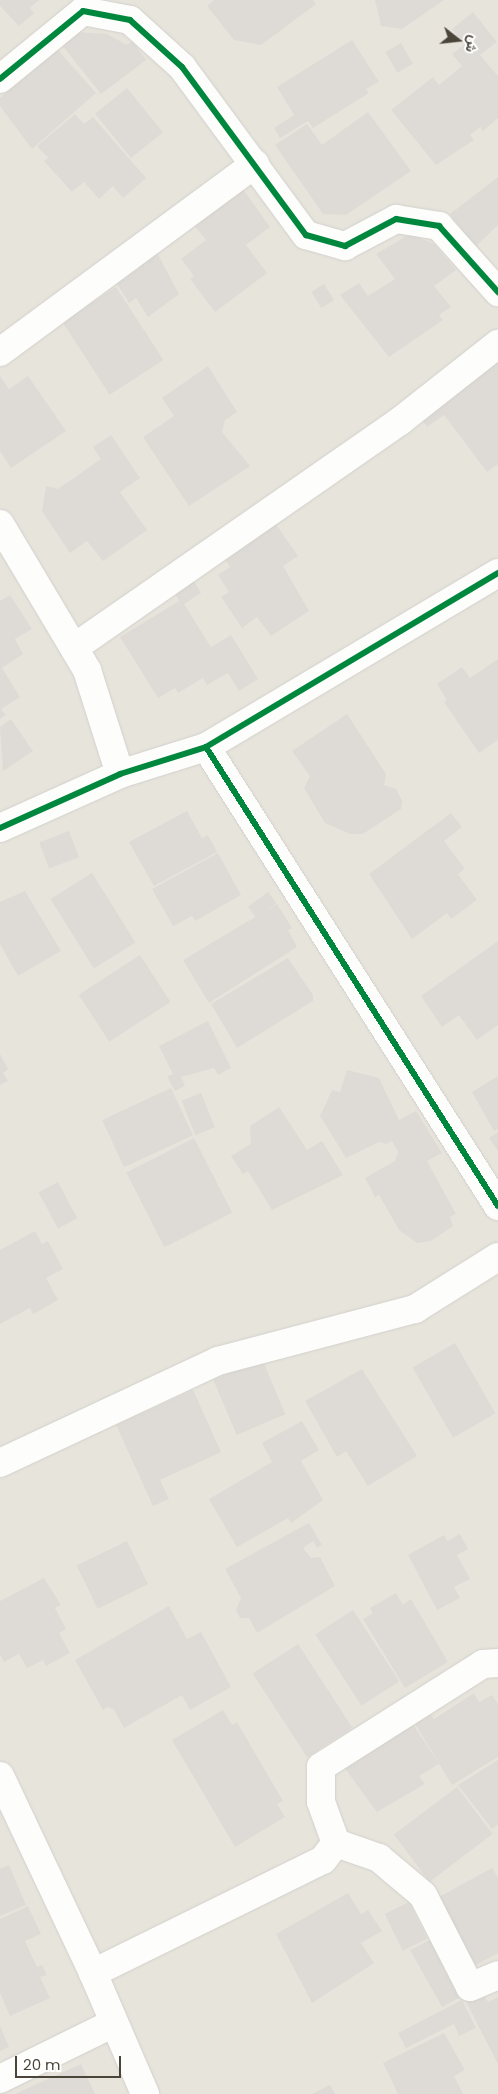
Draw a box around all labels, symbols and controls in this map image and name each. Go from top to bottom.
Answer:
north arrow [433,15,483,65]
text: ش [460,33,484,55]
scale bar [18,2046,124,2078]
text: 20 m [23,2054,61,2075]

